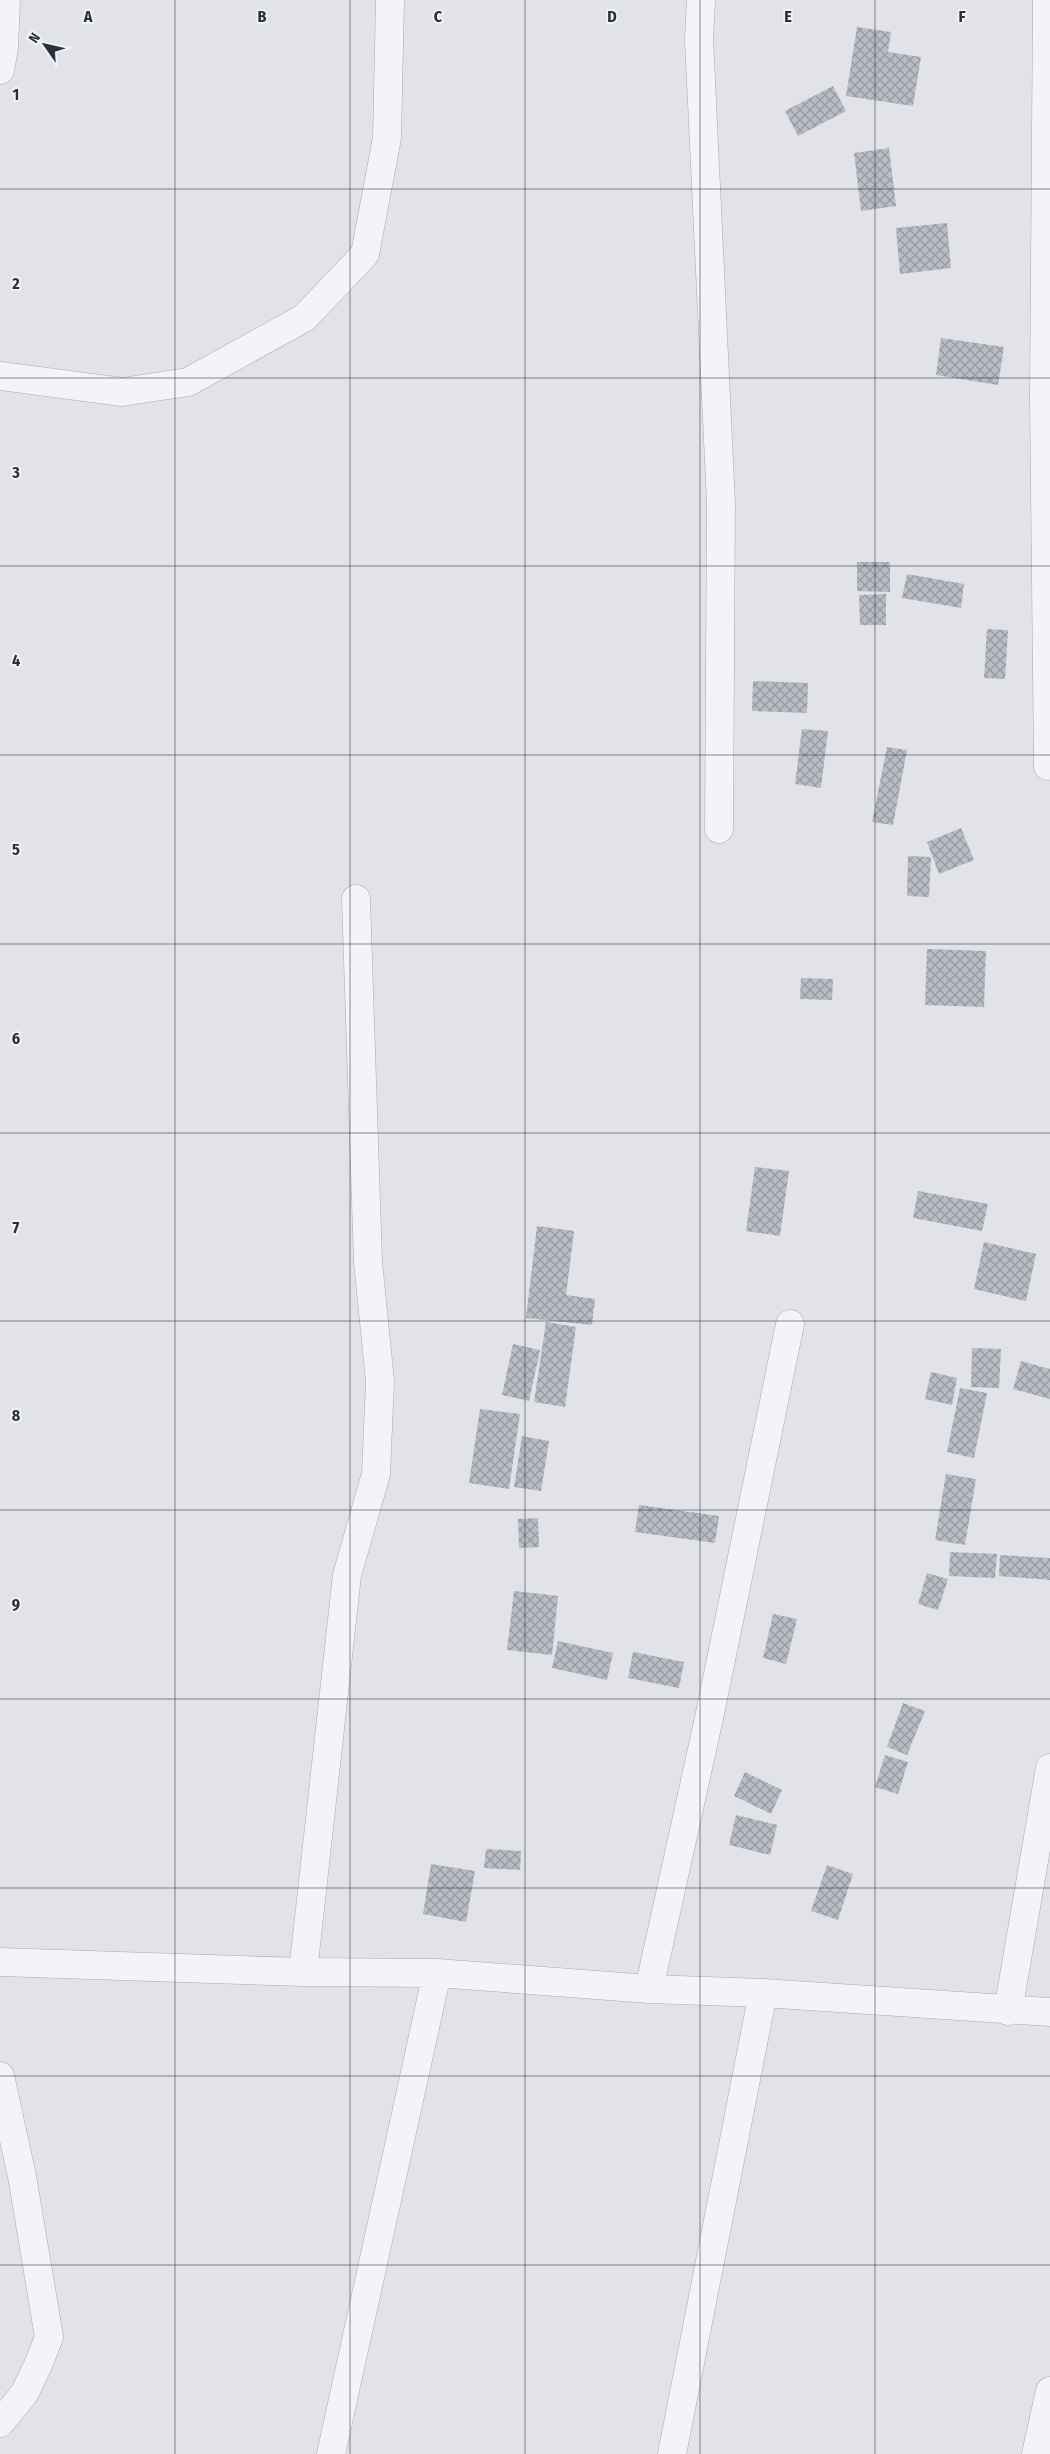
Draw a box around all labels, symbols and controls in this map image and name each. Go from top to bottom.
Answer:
text: A [83,7,93,26]
text: B [258,7,267,26]
text: C [434,7,443,26]
text: D [607,7,617,26]
text: E [784,7,792,26]
text: F [958,7,966,26]
north arrow [20,20,70,70]
text: N [25,30,44,46]
text: 1 [13,85,19,104]
text: 2 [11,274,20,293]
text: 3 [11,463,20,482]
text: 4 [12,651,20,670]
text: 5 [12,840,20,859]
text: 6 [12,1029,20,1048]
text: 7 [13,1218,20,1237]
text: 8 [12,1406,21,1425]
text: 9 [12,1595,20,1614]

